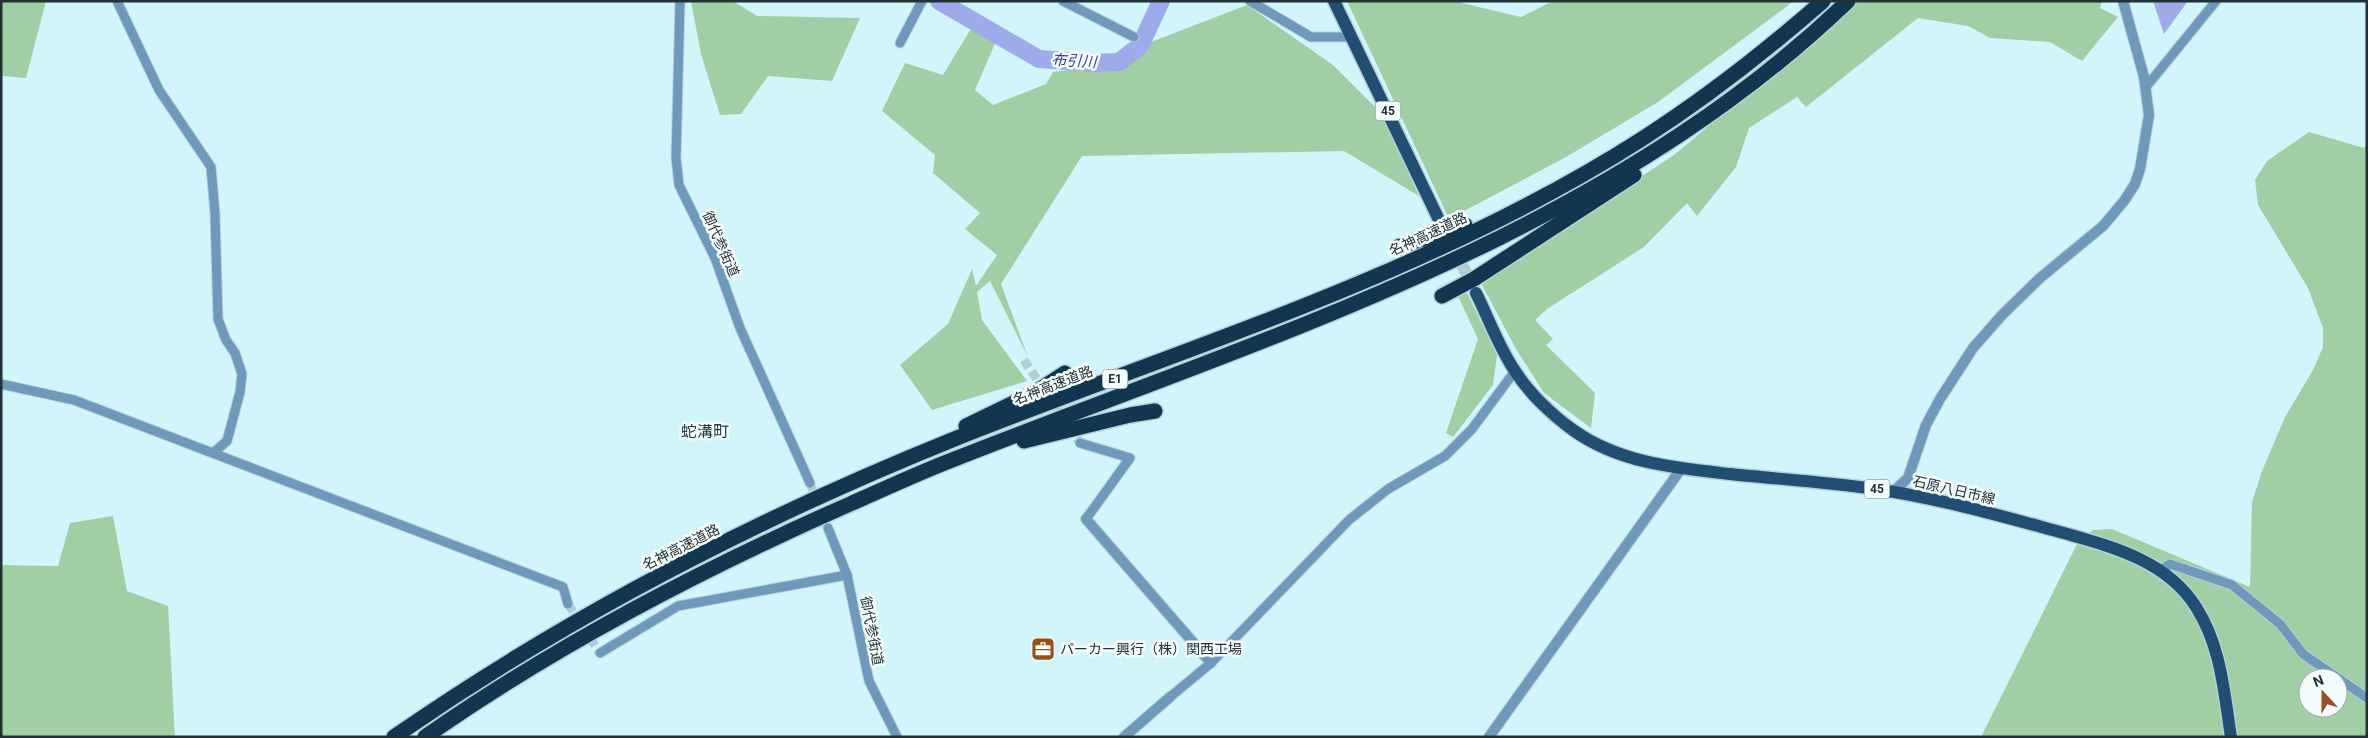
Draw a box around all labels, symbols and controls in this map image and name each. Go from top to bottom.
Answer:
water label: 布引川 [1051,51,1099,71]
road number: 45 [1376,102,1400,120]
street label: 御代参街道 [699,209,743,279]
street label: 名神高速道路 [1387,209,1469,259]
street label: 名神高速道路 [1011,362,1095,408]
road number: E1 [1102,369,1128,388]
district label: 蛇溝町 [681,422,729,441]
street label: 石原八日市線 [1911,473,1997,507]
road number: 45 [1864,479,1890,498]
street label: 名神高速道路 [640,521,722,573]
street label: 御代参街道 [857,595,887,667]
office icon: パーカー興行（株）関西工場 [1030,636,1056,662]
place label: パーカー興行（株）関西工場 [1060,641,1242,657]
north arrow [2298,668,2348,718]
text: N [2311,672,2326,690]

